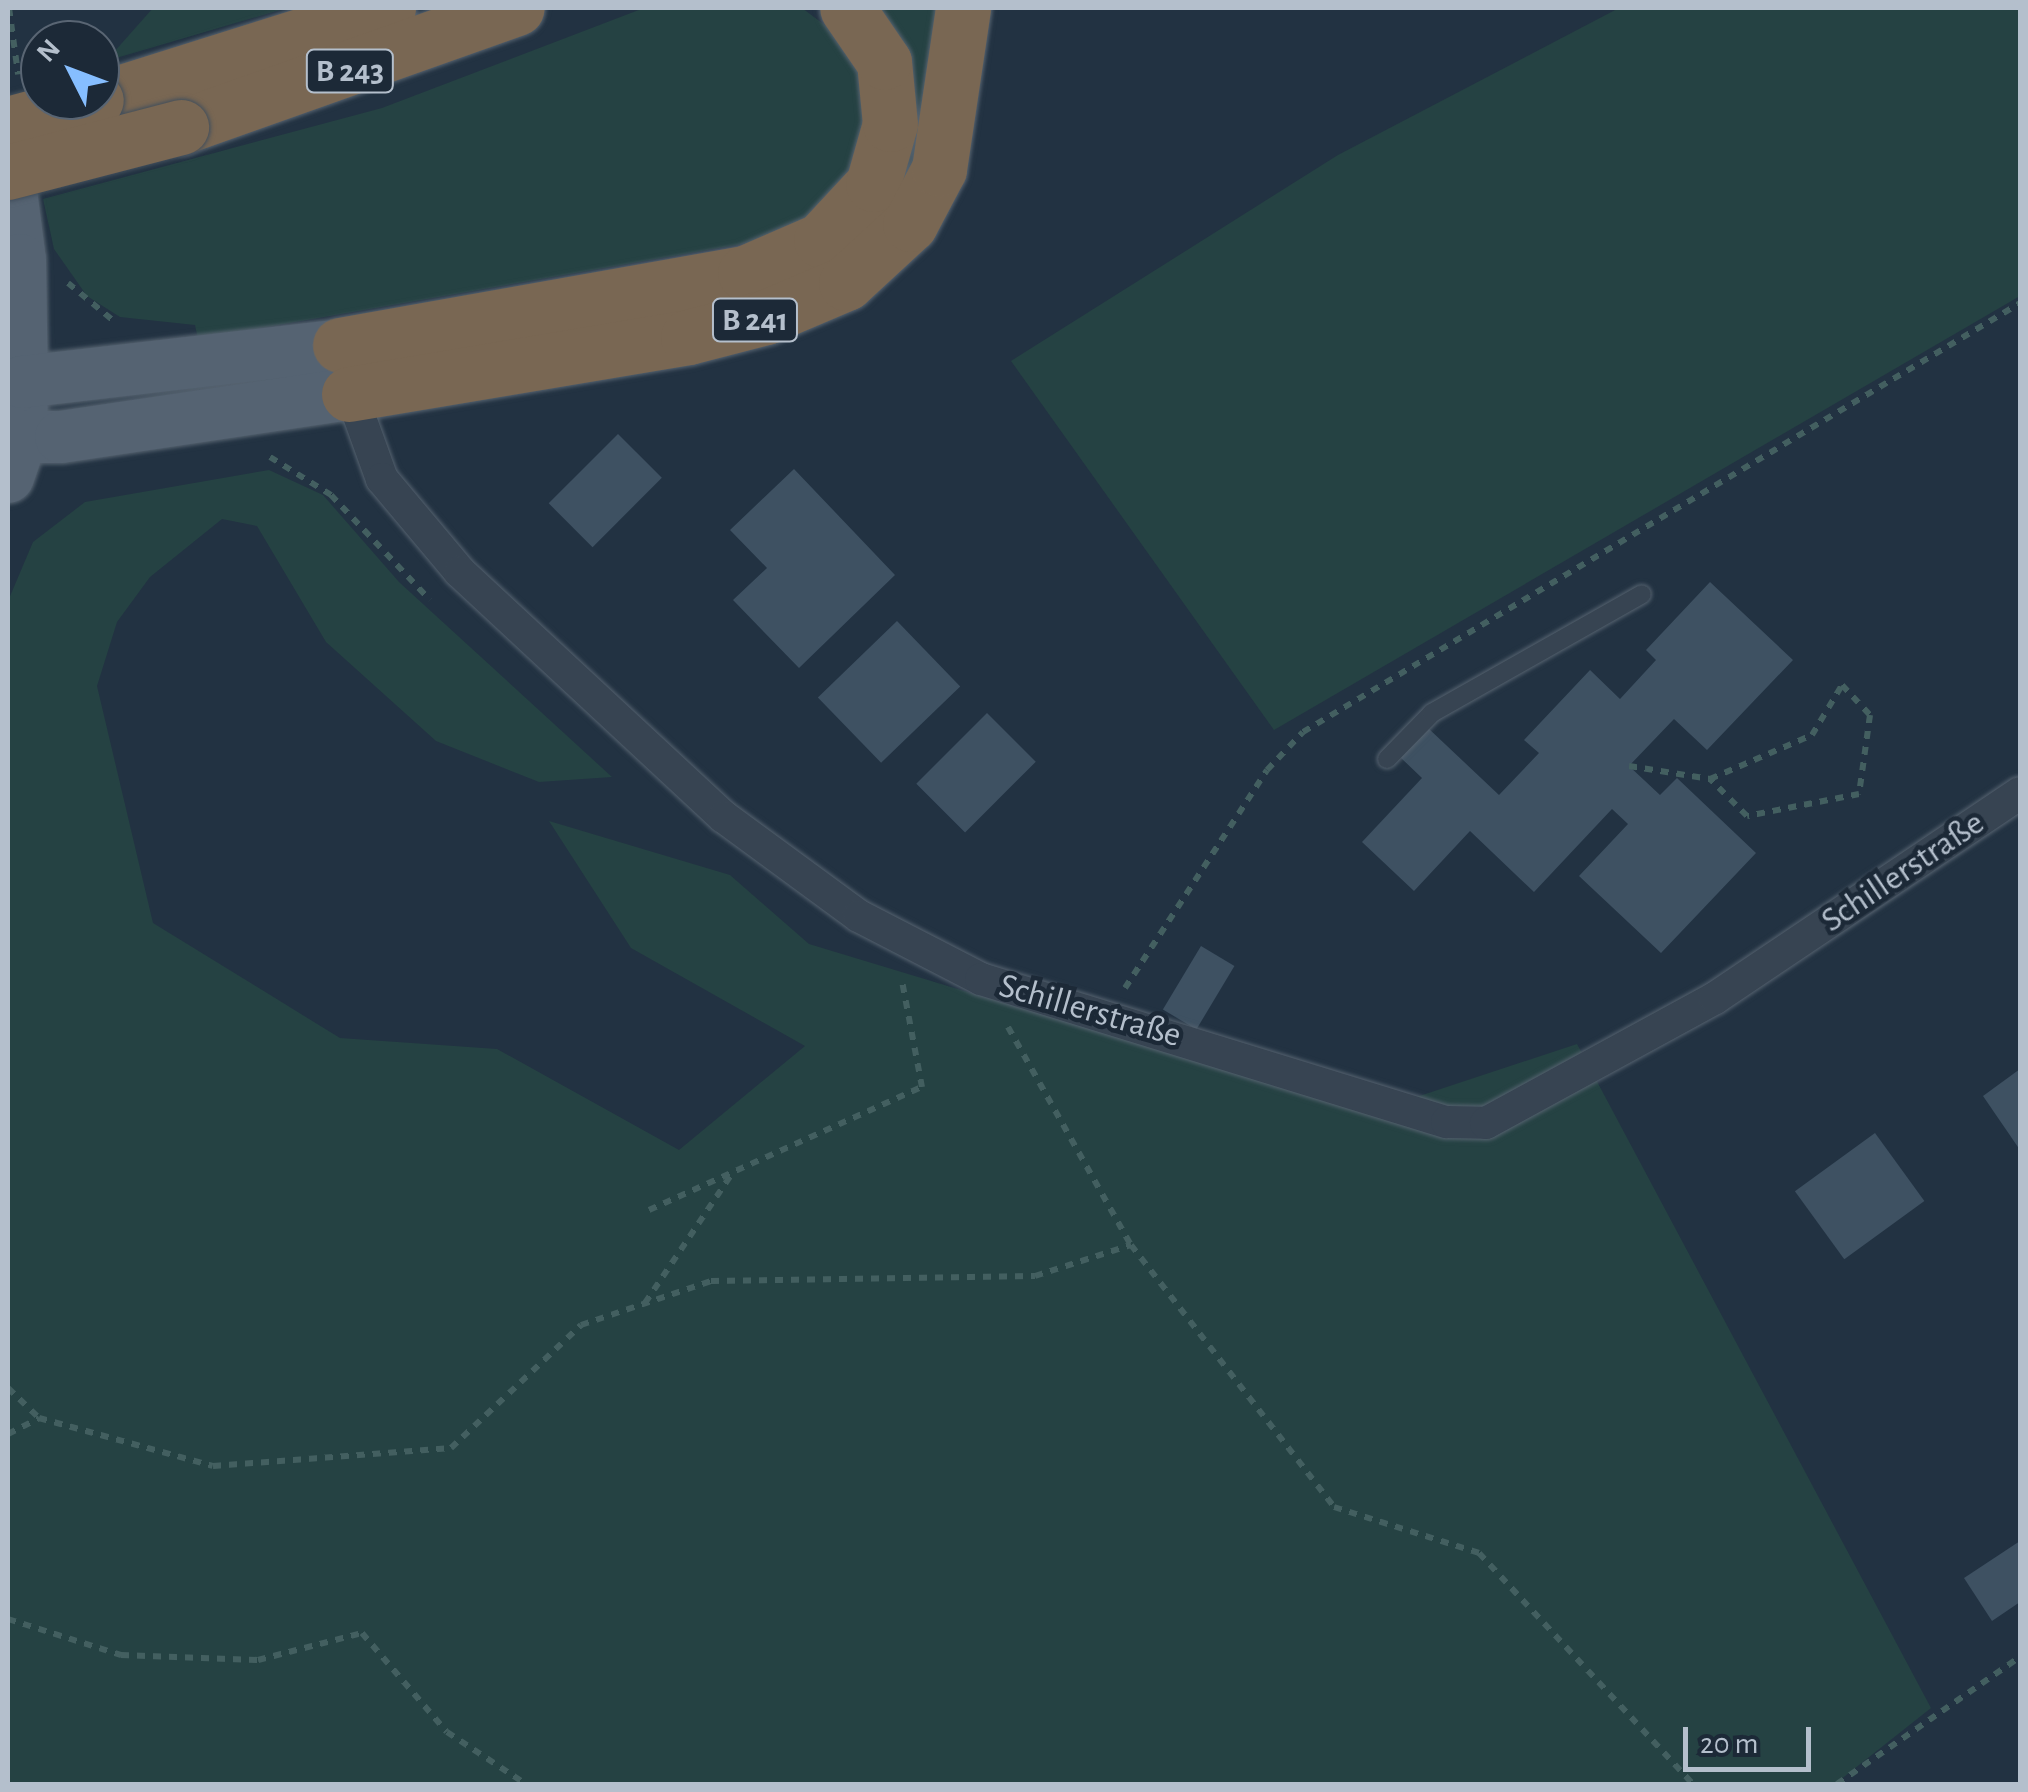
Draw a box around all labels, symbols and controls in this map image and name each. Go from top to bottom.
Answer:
north arrow [20,20,120,120]
text: N [32,35,66,68]
road number: B 243 [305,44,395,98]
road number: B 241 [710,293,800,347]
street label: Schillerstraße [1814,802,1992,942]
street label: Schillerstraße [994,965,1186,1057]
scale bar [1688,1707,1816,1769]
text: 20 m [1700,1729,1758,1759]

